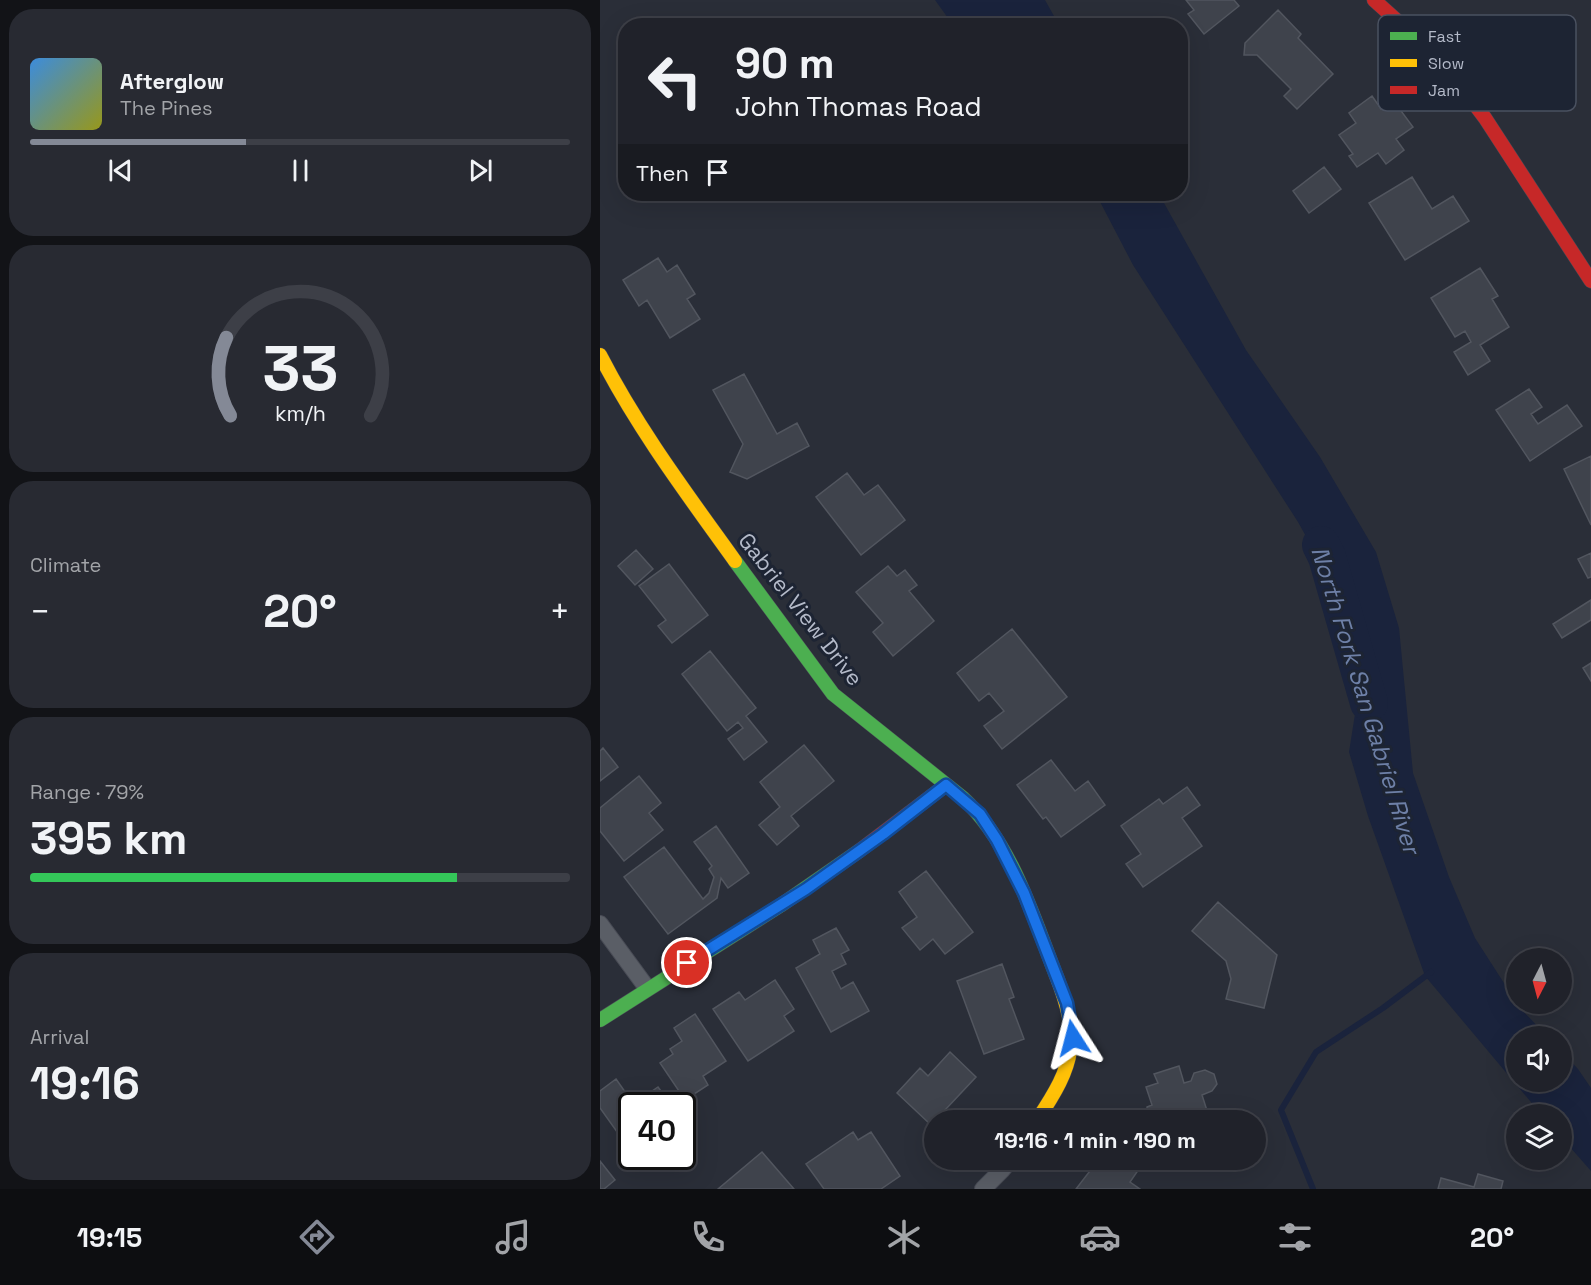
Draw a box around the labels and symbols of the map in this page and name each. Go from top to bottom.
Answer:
legend [1378,15,1576,111]
text: Fast [1428,26,1461,47]
text: Slow [1428,53,1464,74]
text: Jam [1428,80,1460,101]
street label: Gabriel View Drive [733,527,869,691]
water label: North Fork San Gabriel River [1304,543,1428,860]
pin [661,937,712,988]
north arrow [1506,948,1572,1014]
position arrow [1041,1006,1105,1070]
speed limit sign: 40 [618,1092,696,1170]

